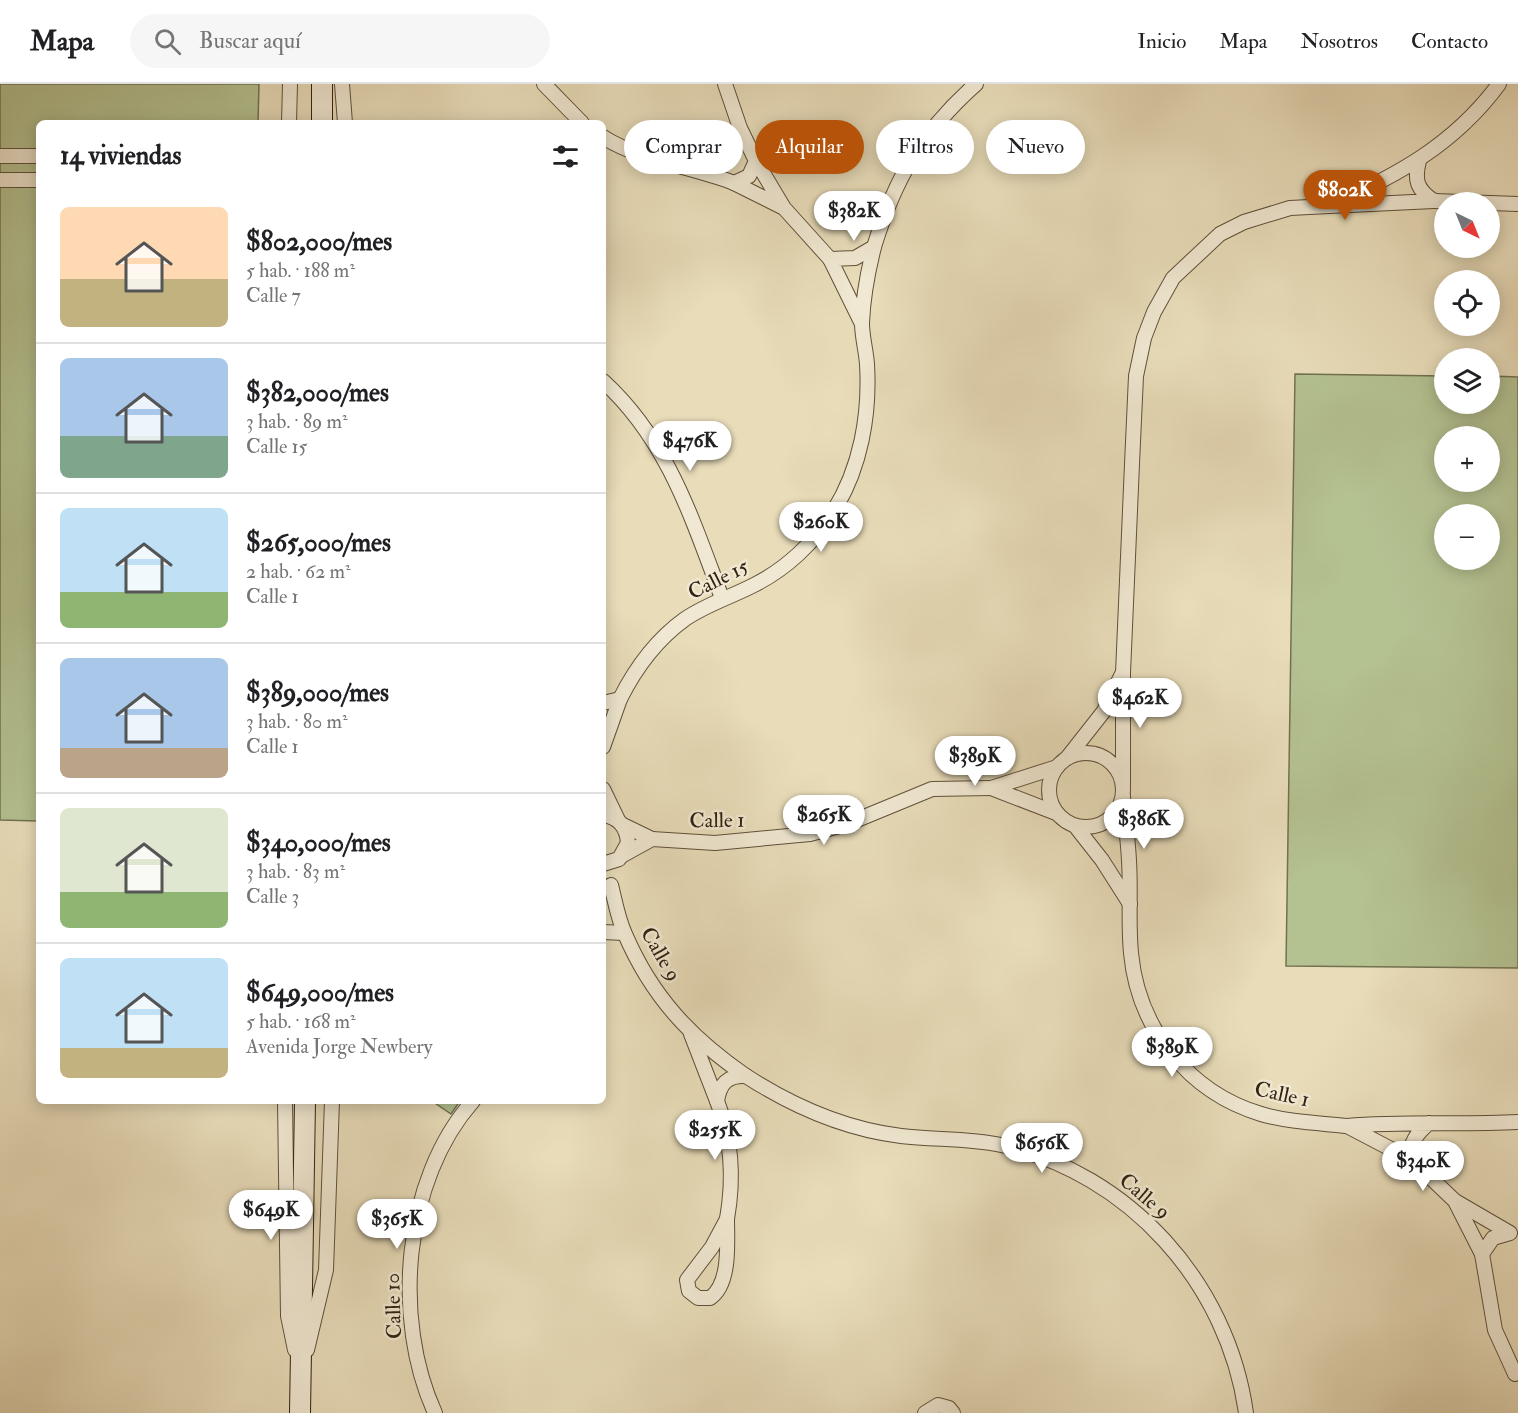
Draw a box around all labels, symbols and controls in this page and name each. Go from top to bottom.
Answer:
search box [130,14,550,68]
text: Mapa [30,24,94,59]
icon: search [151,25,184,58]
text: Buscar aquí [199,27,301,55]
text: Inicio [1137,28,1186,55]
text: Mapa [1219,28,1267,55]
text: Nosotros [1300,28,1378,55]
text: Contacto [1411,28,1488,55]
chip: Comprar [624,120,743,174]
chip: Alquilar [755,120,864,174]
chip: Filtros [876,120,974,174]
chip: Nuevo [986,120,1085,174]
text: 14 viviendas [60,140,181,172]
icon: filters [549,140,582,173]
pin: $802K [1303,170,1387,221]
text: $802K [1317,177,1373,202]
pin: $382K [812,191,896,242]
north arrow [1434,192,1500,258]
map controls [1434,192,1500,570]
text: $382K [828,198,880,223]
text: $802,000/mes [246,226,392,258]
icon: home [108,231,180,303]
text: 5 hab. · 188 m² [246,258,355,283]
button: locate [1434,270,1500,336]
text: Calle 7 [246,283,301,308]
button: layers [1434,348,1500,414]
text: $382,000/mes [246,377,389,409]
icon: home [108,382,180,454]
text: 3 hab. · 89 m² [246,409,348,434]
pin: $476K [648,421,732,472]
button: + [1434,426,1500,492]
text: $476K [663,428,717,453]
text: Calle 15 [246,434,307,459]
pin: $260K [779,502,863,553]
button: − [1434,504,1500,570]
text: $260K [793,509,849,534]
text: $265,000/mes [246,527,391,559]
icon: home [108,532,180,604]
street label: Calle 15 [683,552,754,606]
text: 2 hab. · 62 m² [246,559,351,584]
text: Calle 1 [246,584,299,609]
text: $389,000/mes [246,677,389,709]
pin: $462K [1098,678,1182,729]
icon: home [108,682,180,754]
text: $462K [1112,685,1168,710]
text: 3 hab. · 80 m² [246,709,348,734]
text: Calle 1 [246,734,299,759]
pin: $389K [933,736,1017,787]
text: $389K [949,743,1001,768]
pin: $265K [782,795,866,846]
pin: $386K [1102,799,1186,850]
text: $265K [797,802,851,827]
text: $386K [1118,806,1170,831]
street label: Calle 1 [689,807,745,834]
text: $340,000/mes [246,827,391,859]
icon: home [108,832,180,904]
text: 3 hab. · 83 m² [246,859,345,884]
text: Calle 3 [246,884,299,909]
street label: Calle 9 [634,922,687,986]
text: $649,000/mes [246,977,394,1009]
icon: home [108,982,180,1054]
text: 5 hab. · 168 m² [246,1009,356,1034]
pin: $389K [1130,1027,1214,1078]
text: Avenida Jorge Newbery [246,1034,433,1059]
text: $389K [1146,1034,1198,1059]
street label: Calle 1 [1252,1076,1312,1113]
pin: $255K [673,1110,757,1161]
text: $255K [689,1117,741,1142]
pin: $656K [1000,1123,1084,1174]
text: $656K [1015,1130,1069,1155]
pin: $340K [1381,1141,1465,1192]
text: $340K [1396,1148,1450,1173]
street label: Calle 9 [1114,1167,1176,1226]
pin: $649K [229,1190,313,1241]
text: $649K [243,1197,299,1222]
pin: $365K [355,1199,439,1250]
text: $365K [371,1206,423,1231]
street label: Calle 10 [379,1273,408,1339]

